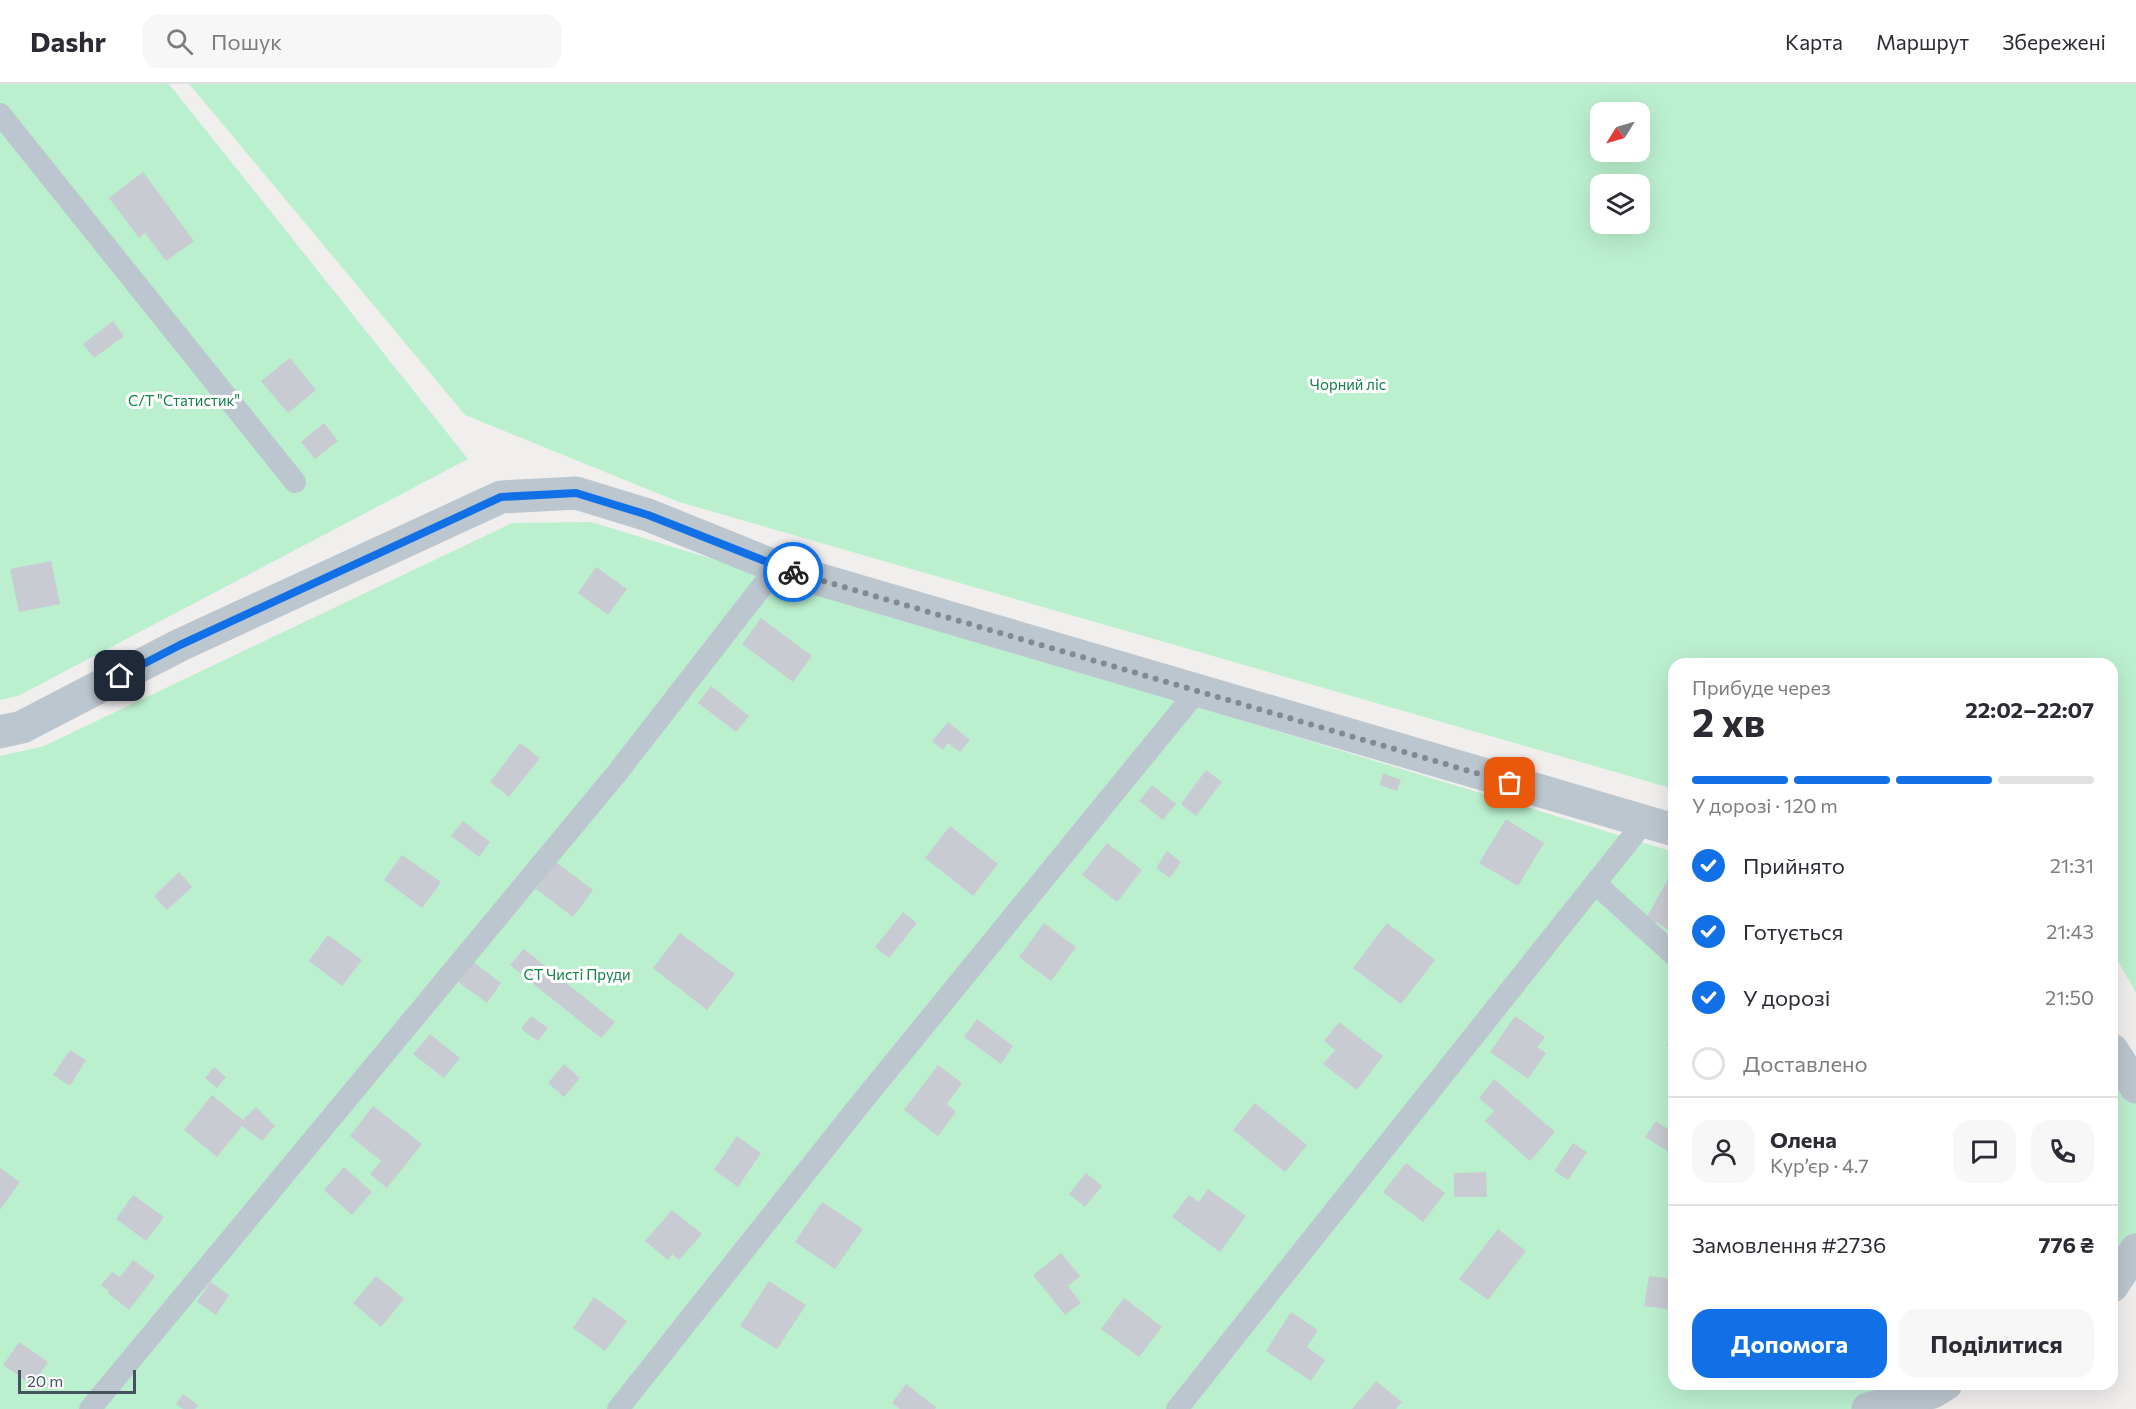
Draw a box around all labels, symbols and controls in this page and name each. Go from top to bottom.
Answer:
search box [142,14,562,68]
text: Dashr [30,24,106,58]
icon: search [163,25,196,58]
text: Пошук [211,28,282,55]
text: Карта [1785,29,1843,54]
text: Маршрут [1876,29,1969,54]
text: Збережені [2002,29,2106,54]
north arrow [1590,102,1650,162]
map controls [1590,102,1650,234]
button: layers [1590,174,1650,234]
park label: Чорний ліс [1310,375,1386,393]
park label: С/Т "Статистик" [128,391,240,409]
courier [763,542,823,602]
icon: bike [777,556,810,589]
pin [94,650,145,701]
icon: home [103,659,136,692]
text: Прибуде через [1692,675,1831,699]
text: 22:02–22:07 [1965,696,2094,723]
text: 2 хв [1692,697,1765,745]
pin [1484,757,1535,808]
icon: bag [1493,766,1526,799]
text: У дорозі · 120 m [1692,793,1838,817]
icon: check [1692,849,1725,882]
text: Прийнято [1743,852,1845,879]
text: 21:31 [2050,853,2094,877]
icon: check [1692,915,1725,948]
text: Готується [1743,918,1843,945]
text: 21:43 [2046,919,2094,943]
park label: СТ Чисті Пруди [523,965,631,983]
icon: check [1692,981,1725,1014]
text: У дорозі [1743,984,1830,1011]
text: 21:50 [2045,985,2094,1009]
text: Доставлено [1743,1050,1868,1077]
button: person [1692,1120,1755,1183]
button: chat [1953,1120,2016,1183]
button: phone [2031,1120,2094,1183]
text: Олена [1770,1126,1837,1153]
text: Кур’єр · 4.7 [1770,1153,1869,1177]
text: Замовлення #2736 [1692,1231,1886,1258]
text: 776 ₴ [2038,1231,2094,1258]
button: Допомога [1692,1309,1887,1378]
button: Поділитися [1899,1309,2094,1378]
scale bar [18,1367,136,1394]
text: 20 m [27,1371,63,1390]

